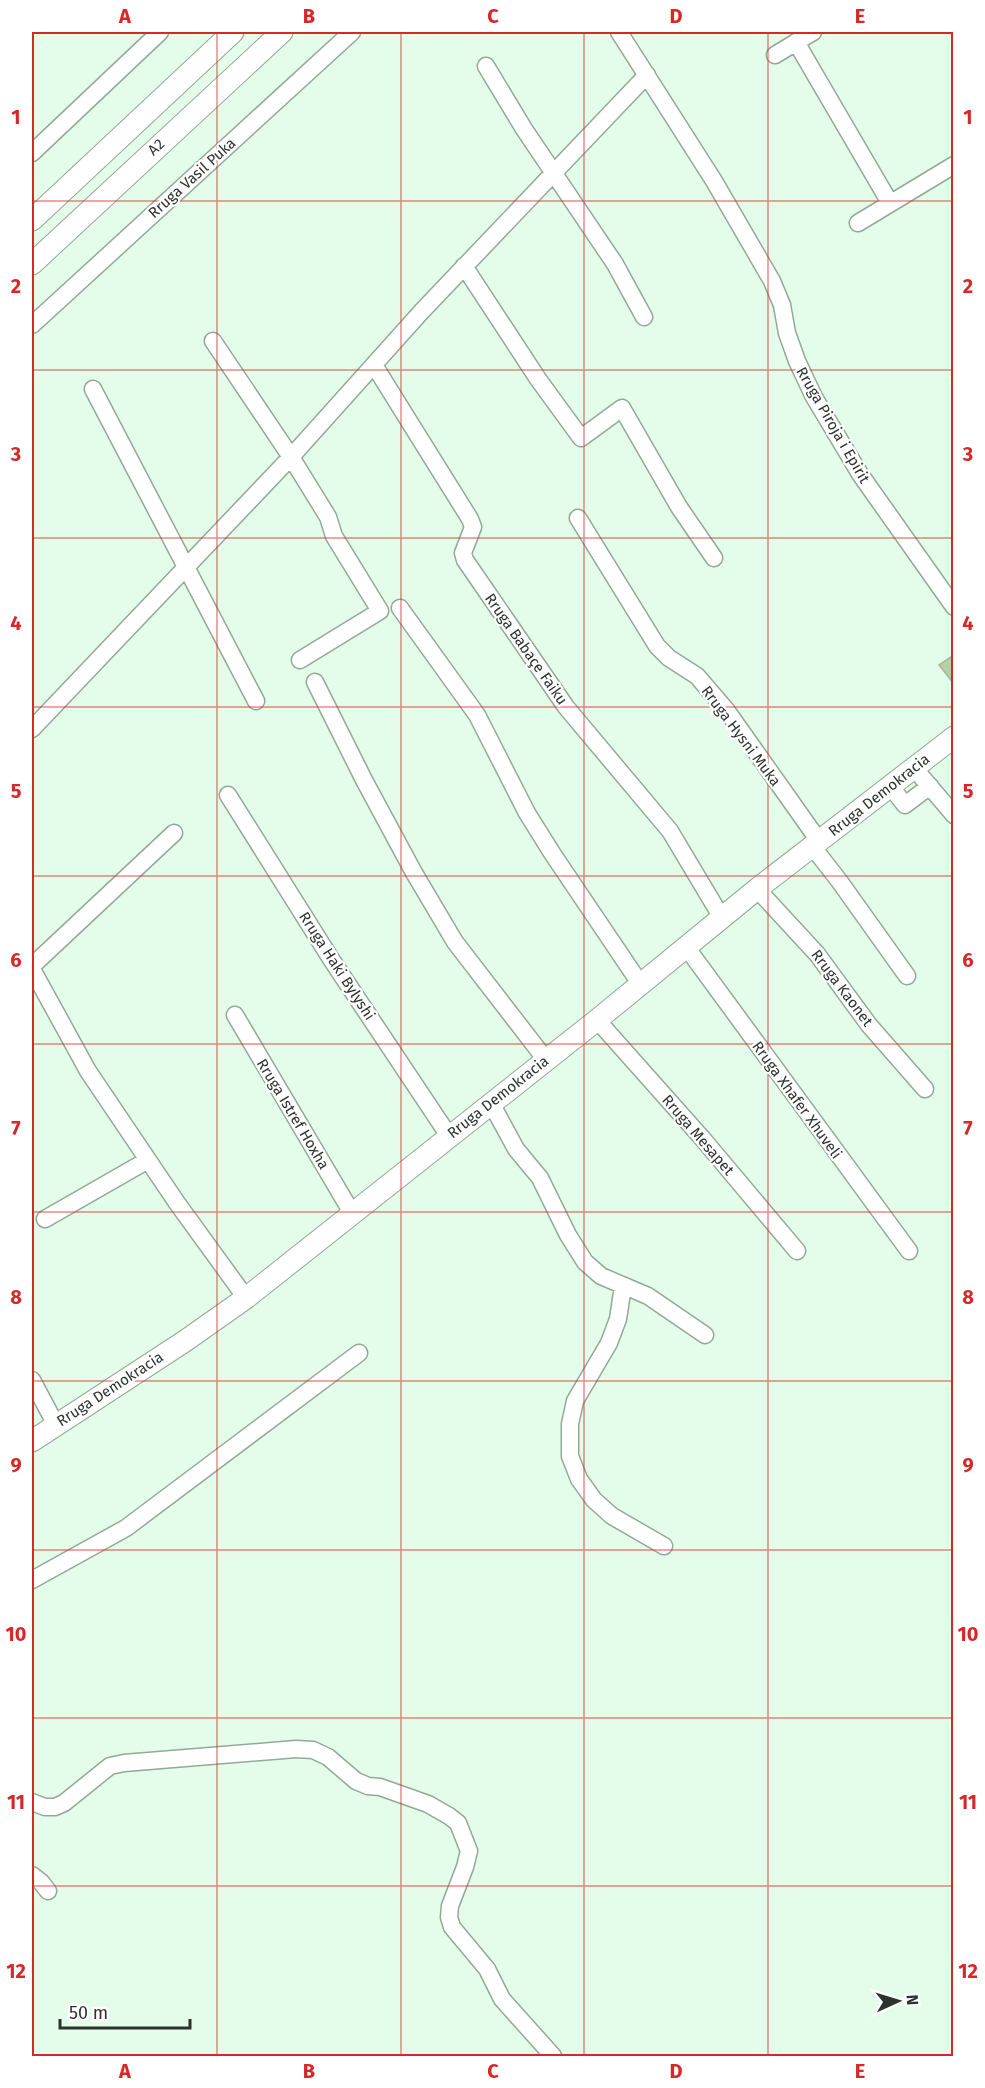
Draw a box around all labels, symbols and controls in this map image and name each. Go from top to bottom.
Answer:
text: A [118,4,132,28]
text: B [303,4,315,28]
text: C [487,4,499,28]
text: D [669,4,683,28]
text: E [855,4,865,28]
text: 1 [11,105,21,129]
text: 1 [963,105,973,129]
street label: Rruga Vasil Puka [145,134,239,222]
street label: A2 [144,135,168,159]
text: 2 [11,274,21,298]
text: 2 [963,274,973,298]
street label: Rruga Piroja i Epirit [792,364,874,487]
text: 3 [10,442,21,466]
text: 3 [962,442,973,466]
street label: Rruga Babaçe Faiku [481,590,571,708]
text: 4 [10,611,22,635]
text: 4 [962,611,974,635]
street label: Rruga Hysni Muka [697,682,785,790]
street label: Rruga Demokracia [825,750,933,840]
text: 5 [11,779,22,803]
text: 5 [963,779,974,803]
street label: Rruga Haki Bylyshi [295,908,379,1024]
street label: Rruga Kaonet [807,946,877,1030]
text: 6 [10,948,22,972]
text: 6 [962,948,974,972]
street label: Rruga Xhafer Xhuveli [748,1038,846,1162]
street label: Rruga Demokracia [444,1052,552,1142]
street label: Rruga Istref Hoxha [253,1056,333,1172]
street label: Rruga Mesapet [658,1091,738,1179]
text: 7 [11,1116,21,1140]
text: 7 [963,1116,973,1140]
text: 8 [10,1285,22,1309]
text: 8 [962,1285,974,1309]
street label: Rruga Demokracia [53,1348,167,1430]
text: 9 [10,1453,22,1477]
text: 9 [962,1453,974,1477]
text: 10 [6,1622,26,1646]
text: 10 [958,1622,978,1646]
text: 11 [7,1790,25,1814]
text: 11 [959,1790,977,1814]
text: 12 [6,1959,26,1983]
text: 12 [958,1959,978,1983]
north arrow [868,1971,928,2031]
scale bar [60,1992,190,2030]
text: N [903,1994,922,2006]
text: 50 m [69,2002,108,2024]
text: A [118,2059,132,2083]
text: B [303,2059,315,2083]
text: C [487,2059,499,2083]
text: D [669,2059,683,2083]
text: E [855,2059,865,2083]

